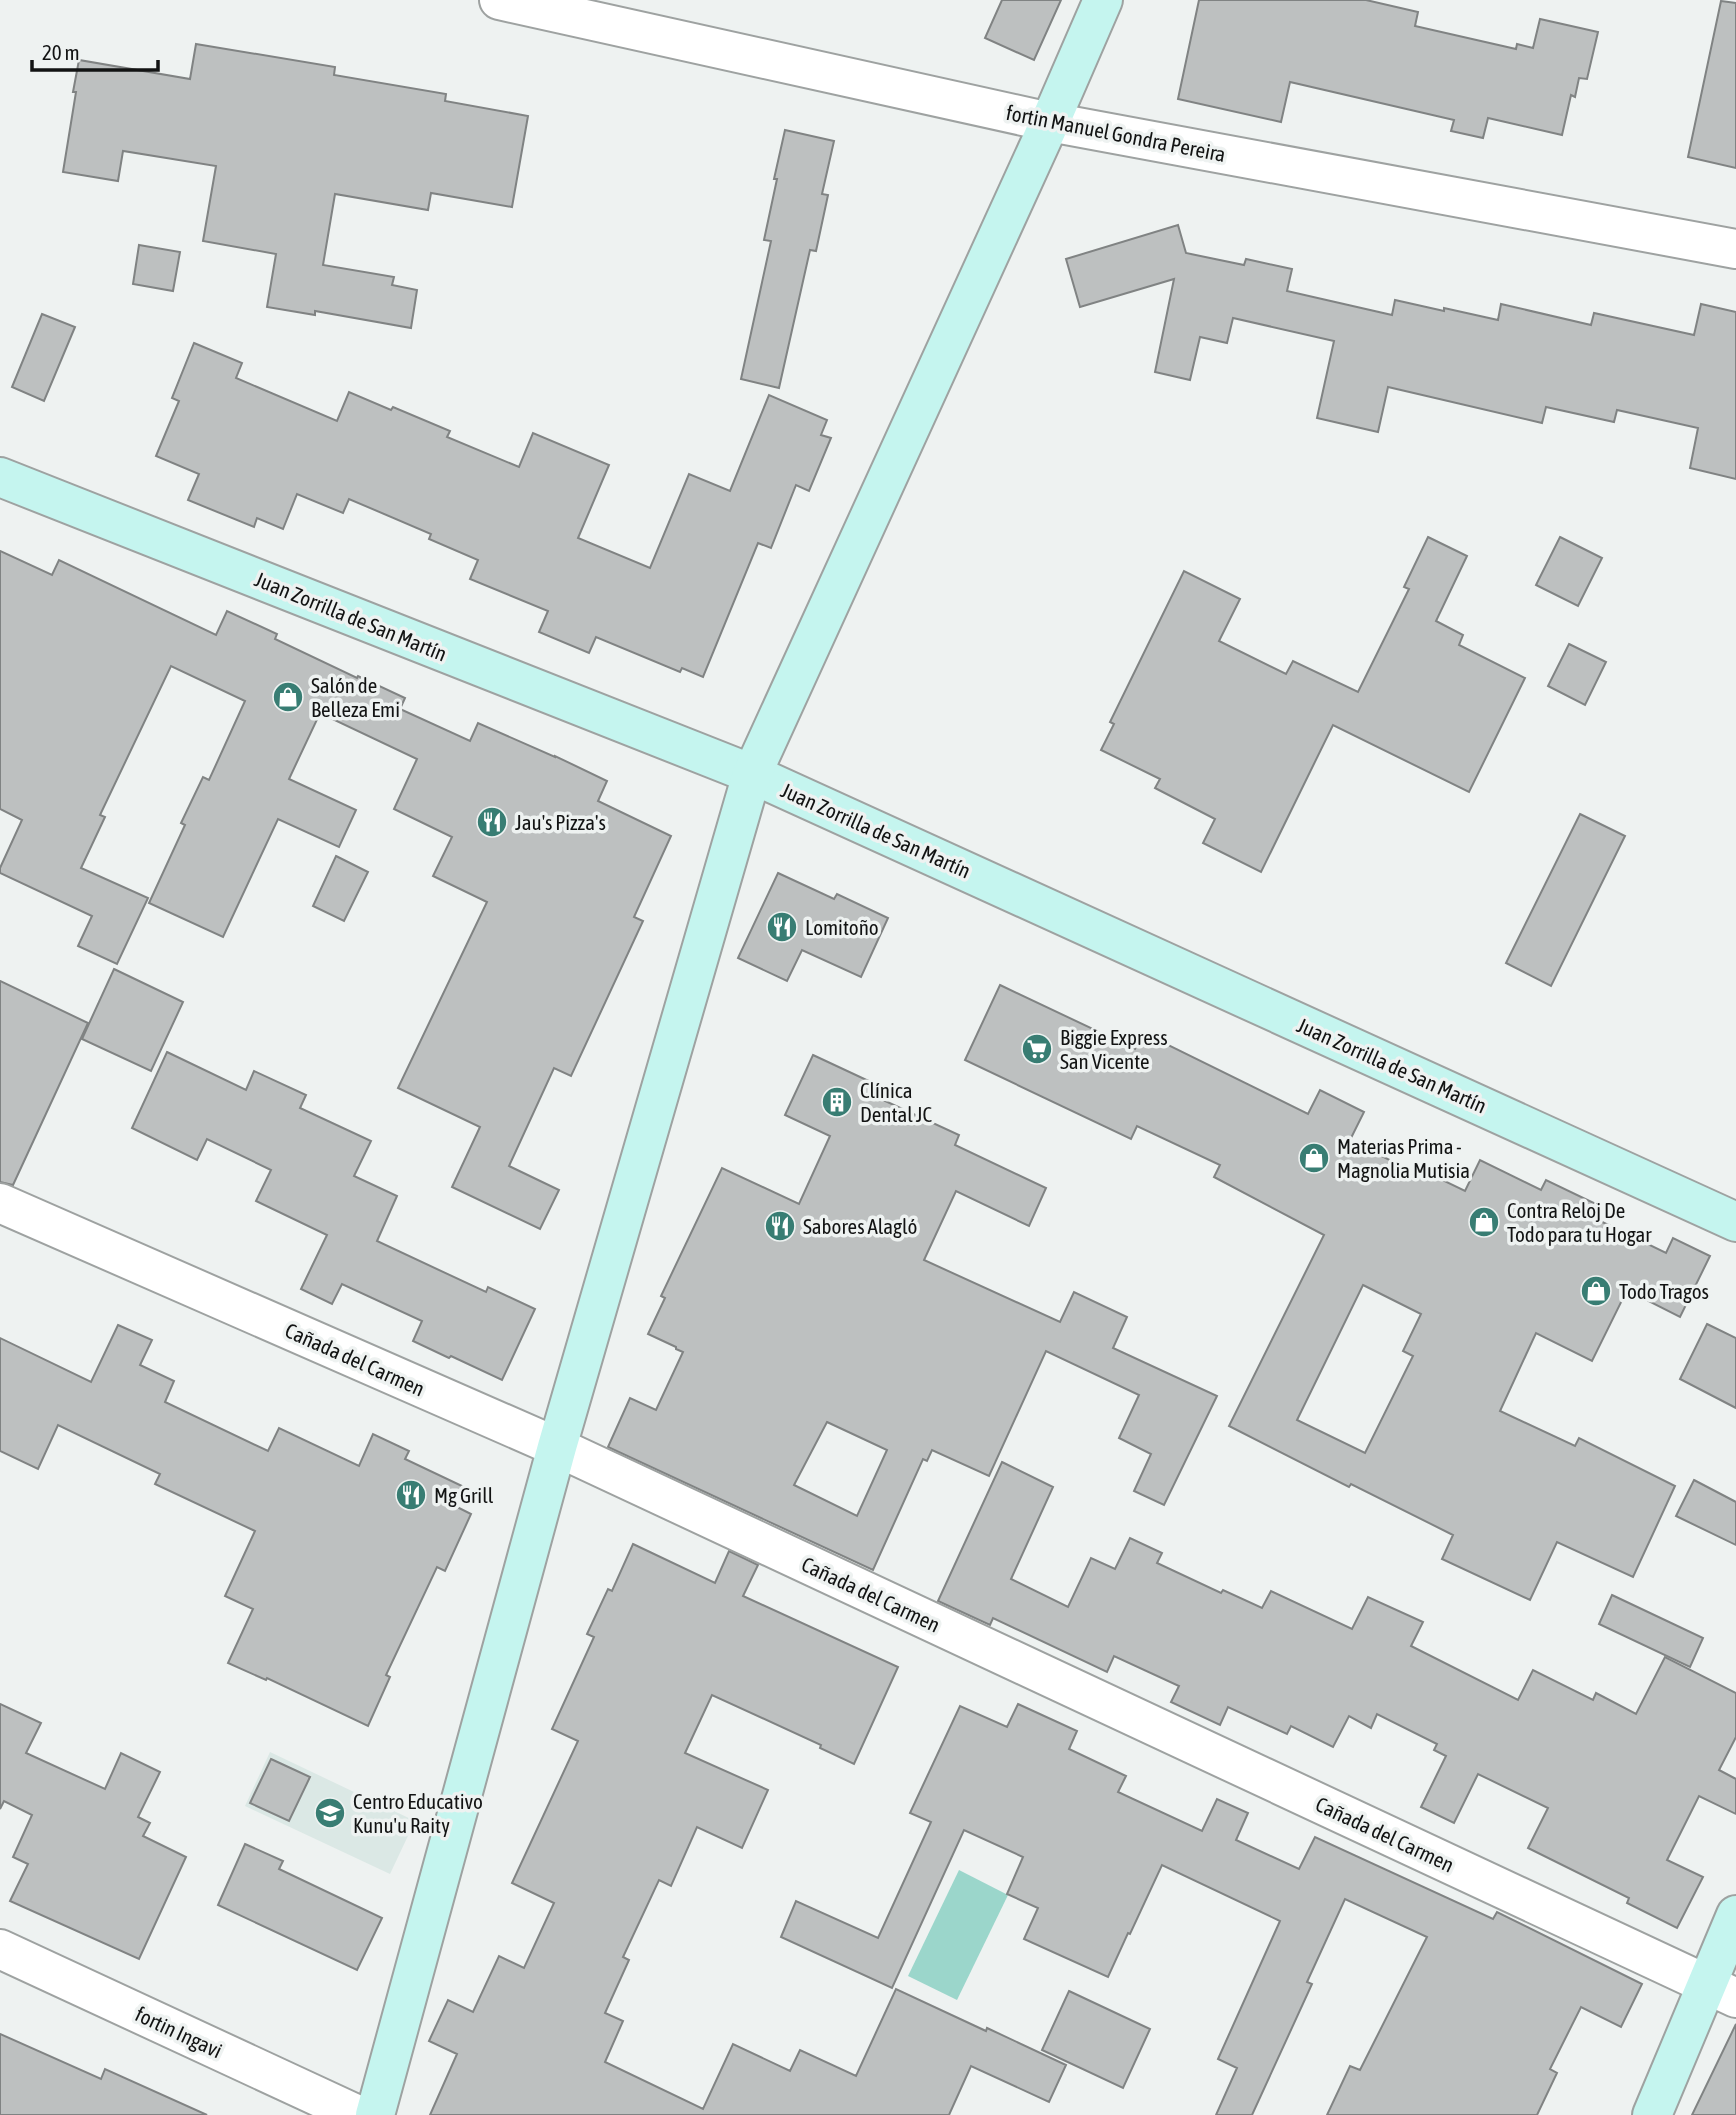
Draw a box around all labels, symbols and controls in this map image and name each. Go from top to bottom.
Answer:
scale bar [32,28,158,72]
text: 20 m [42,40,80,64]
street label: fortin Manuel Gondra Pereira [1004,100,1228,166]
street label: Juan Zorrilla de San Martín [252,566,450,666]
place label: Salón de Belleza Emi [311,673,400,721]
shop icon: Salón de Belleza Emi [271,680,305,714]
street label: Juan Zorrilla de San Martín [778,777,974,883]
restaurant icon: Jau's Pizza's [475,805,509,839]
place label: Jau's Pizza's [515,810,606,834]
restaurant icon: Lomitoño [765,910,799,944]
place label: Lomitoño [805,915,879,939]
street label: Juan Zorrilla de San Martín [1294,1012,1490,1118]
place label: Biggie Express San Vicente [1060,1025,1168,1073]
supermarket icon: Biggie Express San Vicente [1020,1032,1054,1066]
place label: Clínica Dental JC [860,1078,932,1126]
building icon: Clínica Dental JC [820,1085,854,1119]
place label: Materias Prima - Magnolia Mutisia [1337,1134,1470,1182]
shop icon: Materias Prima - Magnolia Mutisia [1297,1141,1331,1175]
place label: Contra Reloj De Todo para tu Hogar [1507,1198,1652,1246]
shop icon: Contra Reloj De Todo para tu Hogar [1467,1205,1501,1239]
restaurant icon: Sabores Alagló [763,1209,797,1243]
place label: Sabores Alagló [803,1214,917,1238]
shop icon: Todo Tragos [1579,1274,1613,1308]
place label: Todo Tragos [1619,1279,1709,1303]
street label: Cañada del Carmen [282,1318,428,1400]
restaurant icon: Mg Grill [394,1478,428,1512]
place label: Mg Grill [434,1483,494,1507]
street label: Cañada del Carmen [798,1551,944,1637]
place label: Centro Educativo Kunu'u Raity [353,1789,483,1837]
street label: Cañada del Carmen [1312,1791,1458,1877]
school or university icon: Centro Educativo Kunu'u Raity [313,1796,347,1830]
street label: fortin Ingavi [132,2001,226,2063]

